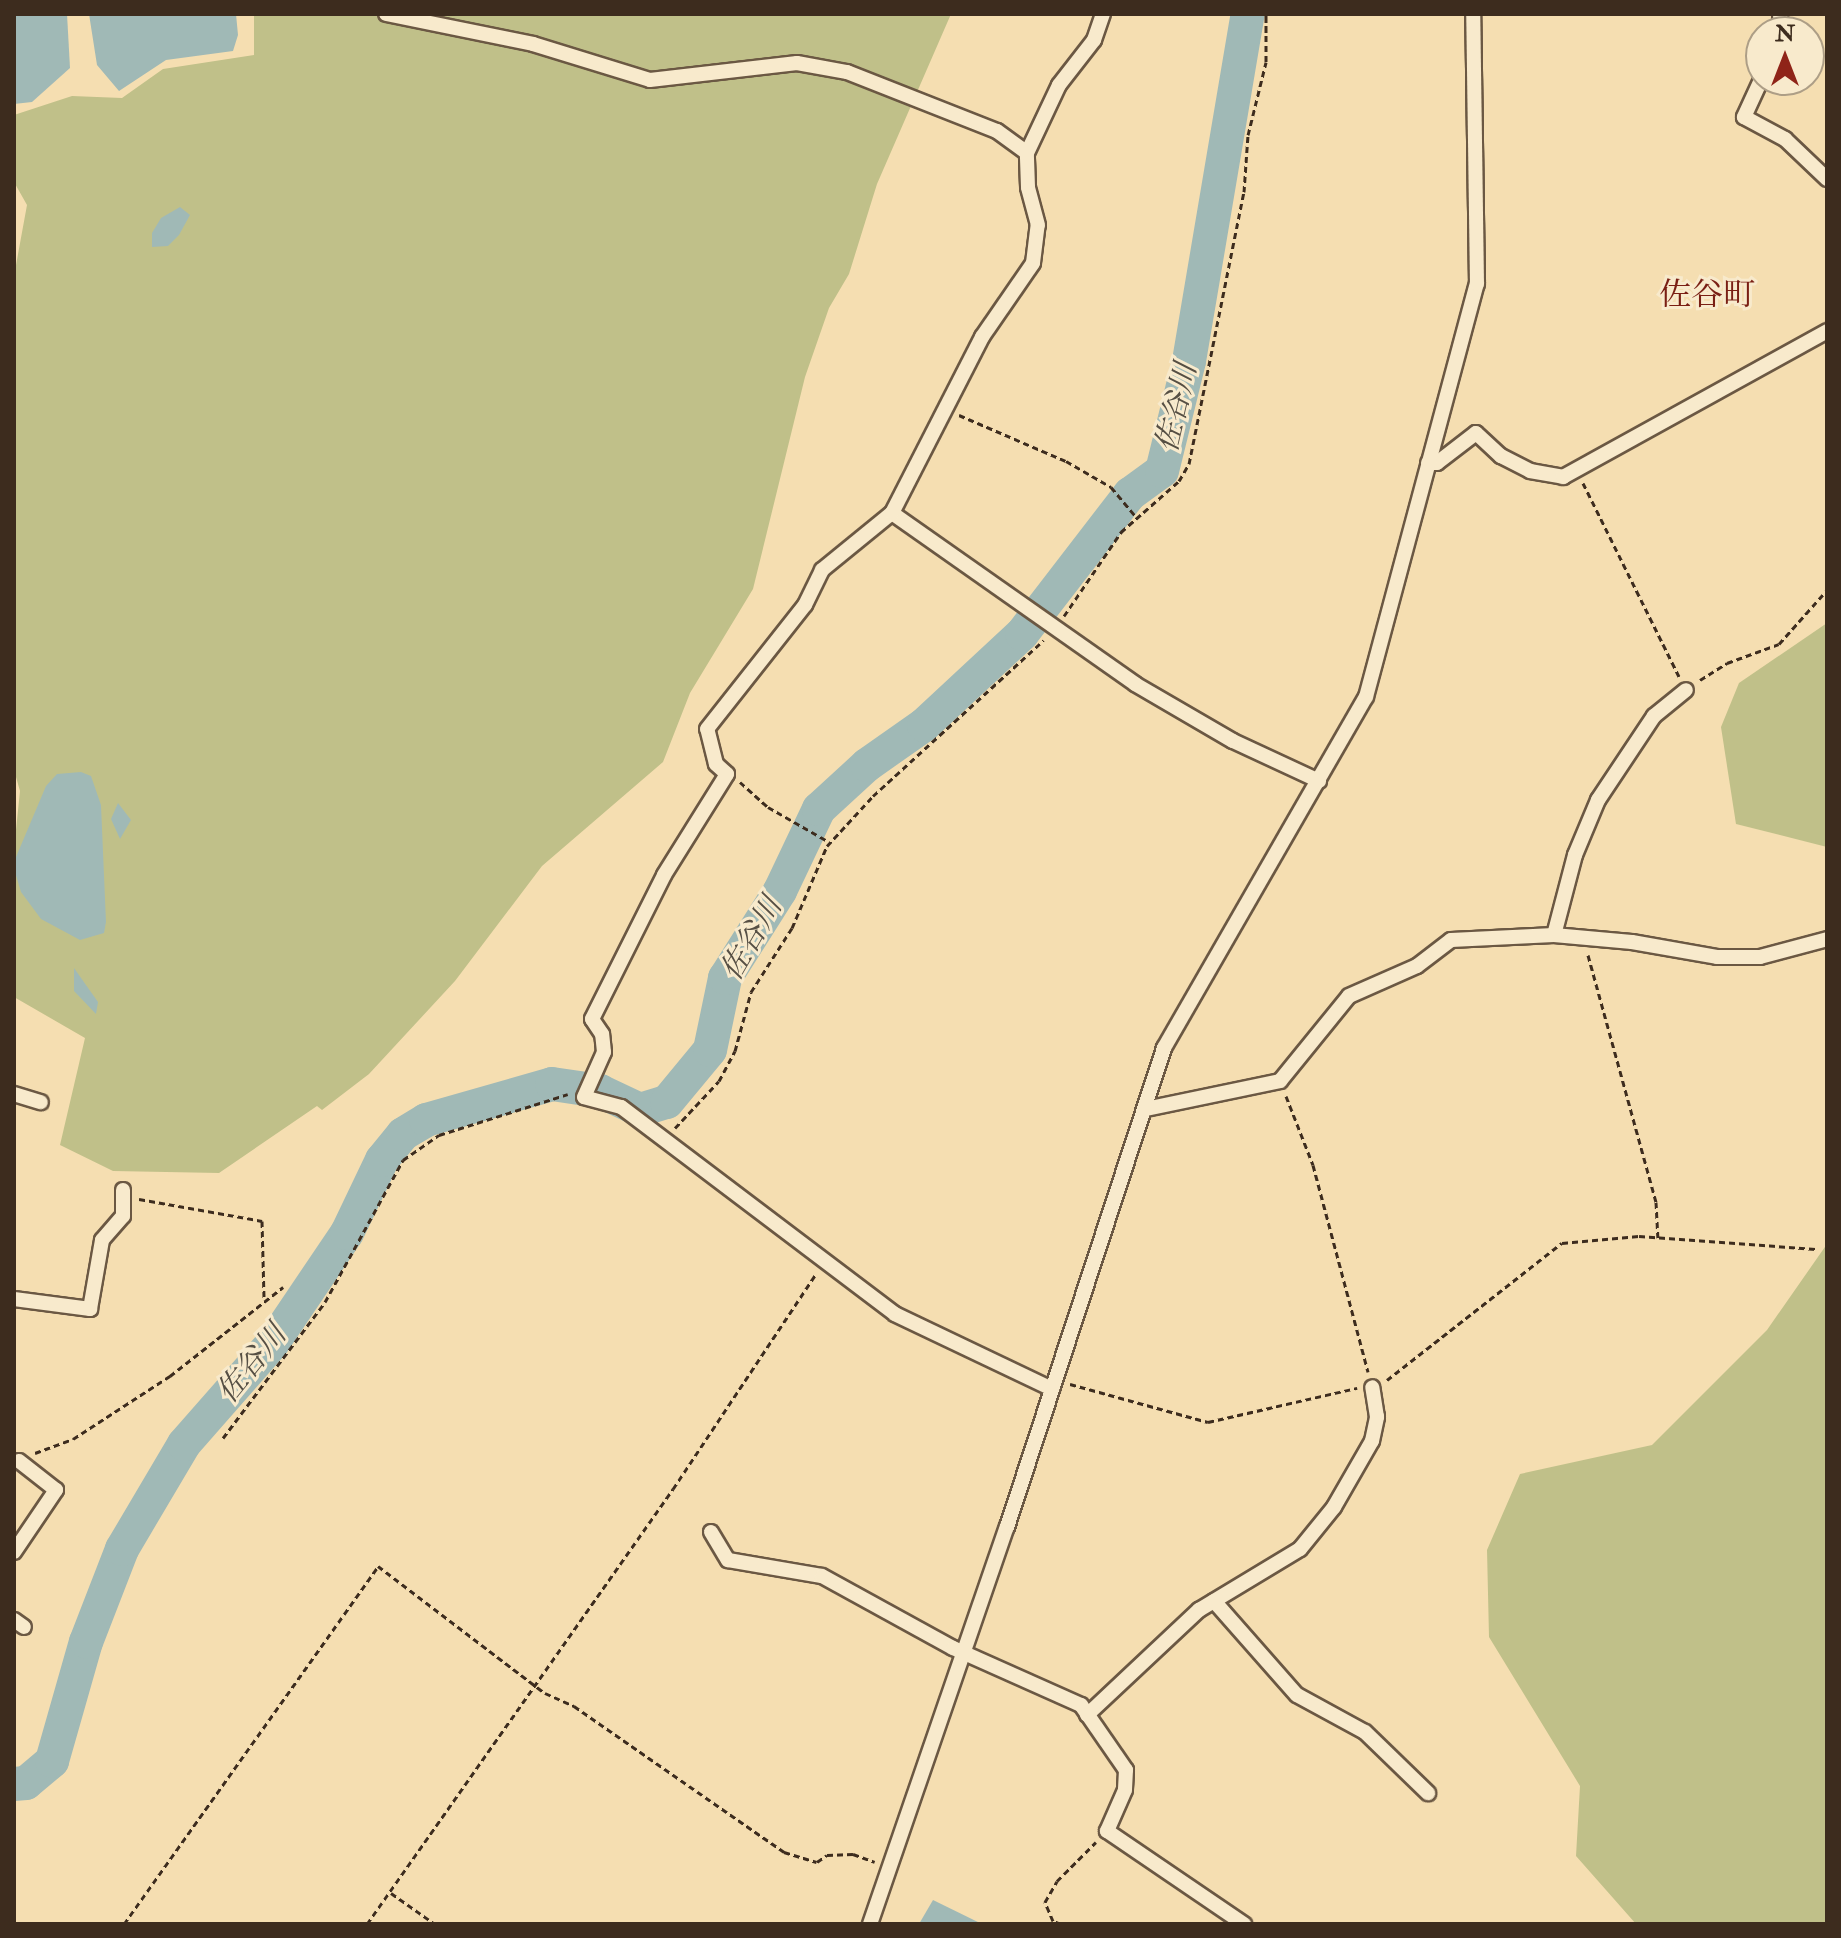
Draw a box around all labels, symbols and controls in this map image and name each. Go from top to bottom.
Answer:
north arrow [1745,16,1825,96]
text: N [1775,20,1795,48]
district label: 佐谷町 [1659,276,1755,314]
water label: 佐谷川 [1149,360,1205,456]
water label: 佐谷川 [714,891,790,987]
water label: 佐谷川 [210,1318,294,1410]

